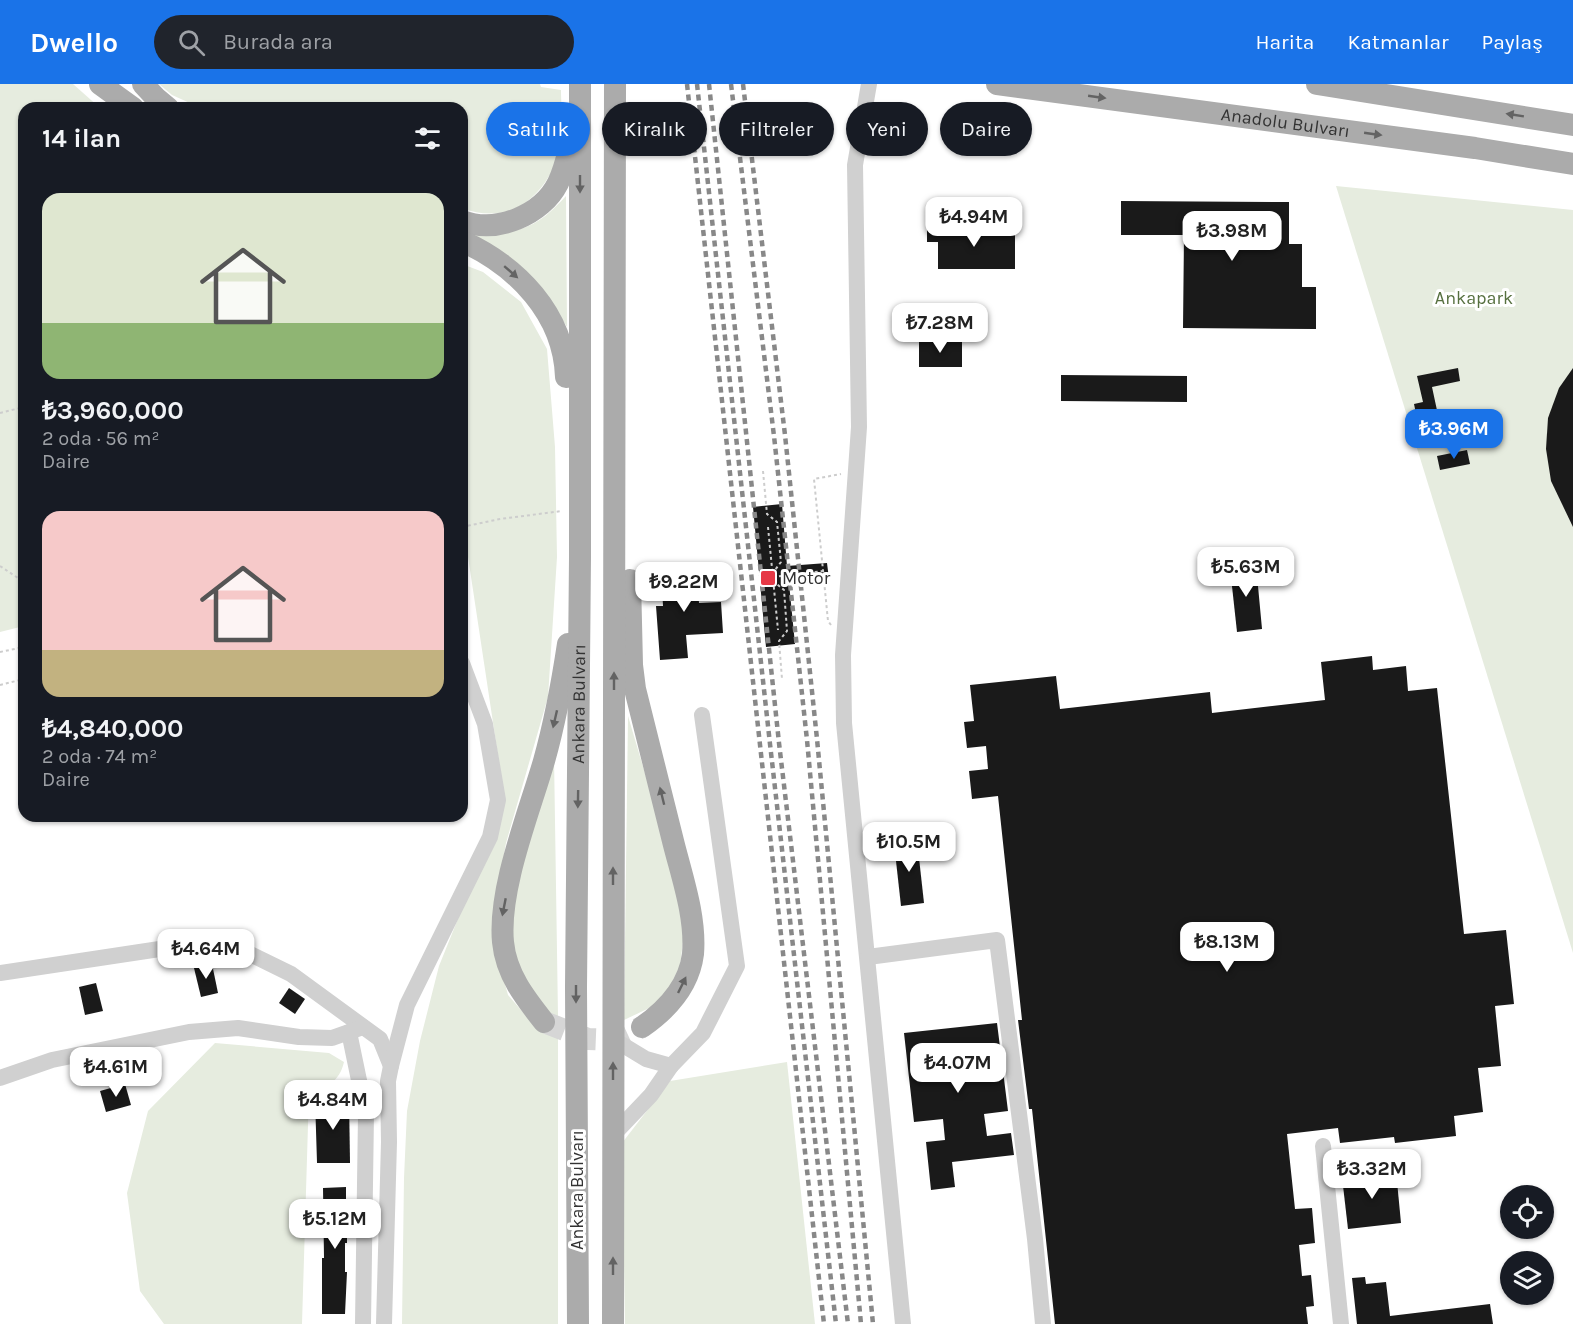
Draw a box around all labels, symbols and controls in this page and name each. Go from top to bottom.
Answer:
search box [154,15,574,69]
text: Dwello [30,26,118,59]
icon: search [175,26,208,59]
text: Burada ara [223,29,333,55]
text: Harita [1256,30,1314,54]
text: Katmanlar [1347,30,1449,54]
text: Paylaş [1482,30,1543,54]
one-way arrow [1087,93,1106,102]
chip: Satılık [486,102,590,156]
chip: Kiralık [602,102,707,156]
chip: Filtreler [719,102,834,156]
chip: Yeni [846,102,928,156]
chip: Daire [940,102,1032,156]
street label: Anadolu Bulvarı [1220,103,1351,142]
one-way arrow [1506,111,1525,120]
icon: filters [411,122,444,155]
text: 14 ilan [42,123,121,154]
one-way arrow [1364,130,1383,139]
one-way arrow [575,175,585,194]
pin: ₺4.94M [925,197,1023,248]
text: ₺4.94M [939,205,1009,228]
pin: ₺3.98M [1183,211,1281,262]
text: ₺3.98M [1197,219,1267,242]
icon: home [189,232,297,340]
one-way arrow [503,265,519,278]
park label: Ankapark [1435,287,1513,309]
pin: ₺7.28M [891,303,989,354]
text: ₺7.28M [906,311,974,334]
text: ₺3,960,000 [42,395,184,426]
pin: ₺3.96M [1405,409,1503,460]
text: ₺3.96M [1419,417,1489,440]
text: 2 oda · 56 m² [42,427,159,450]
text: Daire [42,450,90,473]
pin: ₺5.63M [1197,547,1295,598]
icon: home [189,550,297,658]
text: ₺5.63M [1211,555,1281,578]
pin: ₺9.22M [635,562,733,613]
place label: Motor [782,567,831,589]
marker: Motor [759,569,777,587]
text: ₺9.22M [649,570,719,593]
street label: Ankara Bulvarı [567,644,590,764]
one-way arrow [609,671,619,690]
one-way arrow [550,709,560,728]
text: ₺4,840,000 [42,713,184,744]
text: 2 oda · 74 m² [42,745,157,768]
text: Daire [42,768,90,791]
one-way arrow [656,787,666,805]
one-way arrow [573,790,583,809]
pin: ₺10.5M [860,822,958,873]
text: ₺10.5M [877,830,941,853]
one-way arrow [608,866,618,885]
one-way arrow [499,897,508,916]
pin: ₺8.13M [1178,922,1276,973]
pin: ₺4.64M [157,929,255,980]
text: ₺8.13M [1194,930,1260,953]
text: ₺4.64M [171,937,241,960]
one-way arrow [677,977,687,994]
one-way arrow [571,984,581,1003]
pin: ₺4.07M [909,1043,1007,1094]
pin: ₺4.61M [67,1047,165,1098]
text: ₺4.07M [924,1051,992,1074]
text: ₺4.61M [84,1055,148,1078]
one-way arrow [608,1061,618,1080]
pin: ₺4.84M [284,1080,382,1131]
text: ₺4.84M [298,1088,368,1111]
street label: Ankara Bulvarı [566,1130,588,1250]
pin: ₺3.32M [1323,1149,1421,1200]
text: ₺3.32M [1337,1157,1407,1180]
map controls [1500,1185,1554,1305]
button: locate [1500,1185,1554,1239]
pin: ₺5.12M [286,1199,384,1250]
text: ₺5.12M [303,1207,367,1230]
button: layers [1500,1251,1554,1305]
one-way arrow [608,1256,618,1275]

